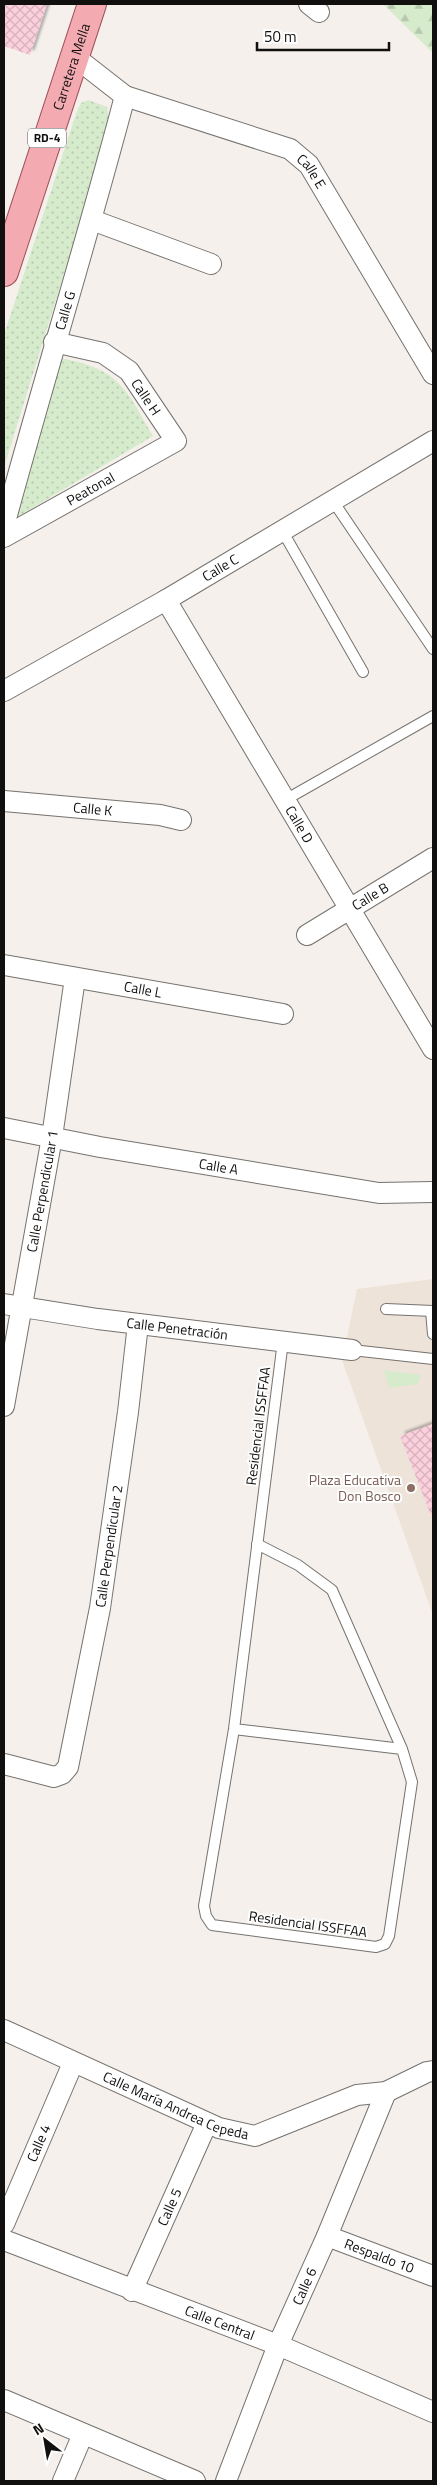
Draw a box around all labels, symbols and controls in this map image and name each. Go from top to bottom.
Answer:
street label: Carretera Mella [47,20,95,113]
scale bar [257,20,390,52]
text: 50 m [264,25,297,48]
road number: RD-4 [28,128,66,148]
street label: Calle E [293,148,332,193]
street label: Calle G [49,288,80,332]
street label: Calle H [126,374,166,419]
street label: Peatonal [62,466,118,510]
street label: Calle C [198,548,242,586]
street label: Calle K [72,796,113,821]
street label: Calle D [281,801,319,847]
street label: Calle B [347,877,392,915]
street label: Calle L [122,975,164,1003]
street label: Calle Perpendicular 1 [21,1129,63,1254]
street label: Calle A [197,1152,241,1180]
street label: Calle Penetración [125,1312,229,1345]
street label: Residencial ISSFFAA [240,1365,275,1486]
place label: Plaza Educativa Don Bosco [309,1469,401,1506]
marker: Plaza Educativa Don Bosco [405,1482,417,1494]
street label: Calle Perpendicular 2 [89,1484,127,1609]
street label: Residencial ISSFFAA [248,1905,369,1942]
street label: Calle María Andrea Cepeda [100,2065,251,2144]
street label: Calle 4 [21,2121,56,2165]
street label: Calle 5 [151,2185,187,2229]
street label: Respaldo 10 [342,2233,418,2278]
street label: Calle 6 [286,2264,322,2308]
street label: Calle Central [182,2299,258,2345]
north arrow [20,2415,70,2465]
text: N [28,2417,48,2440]

